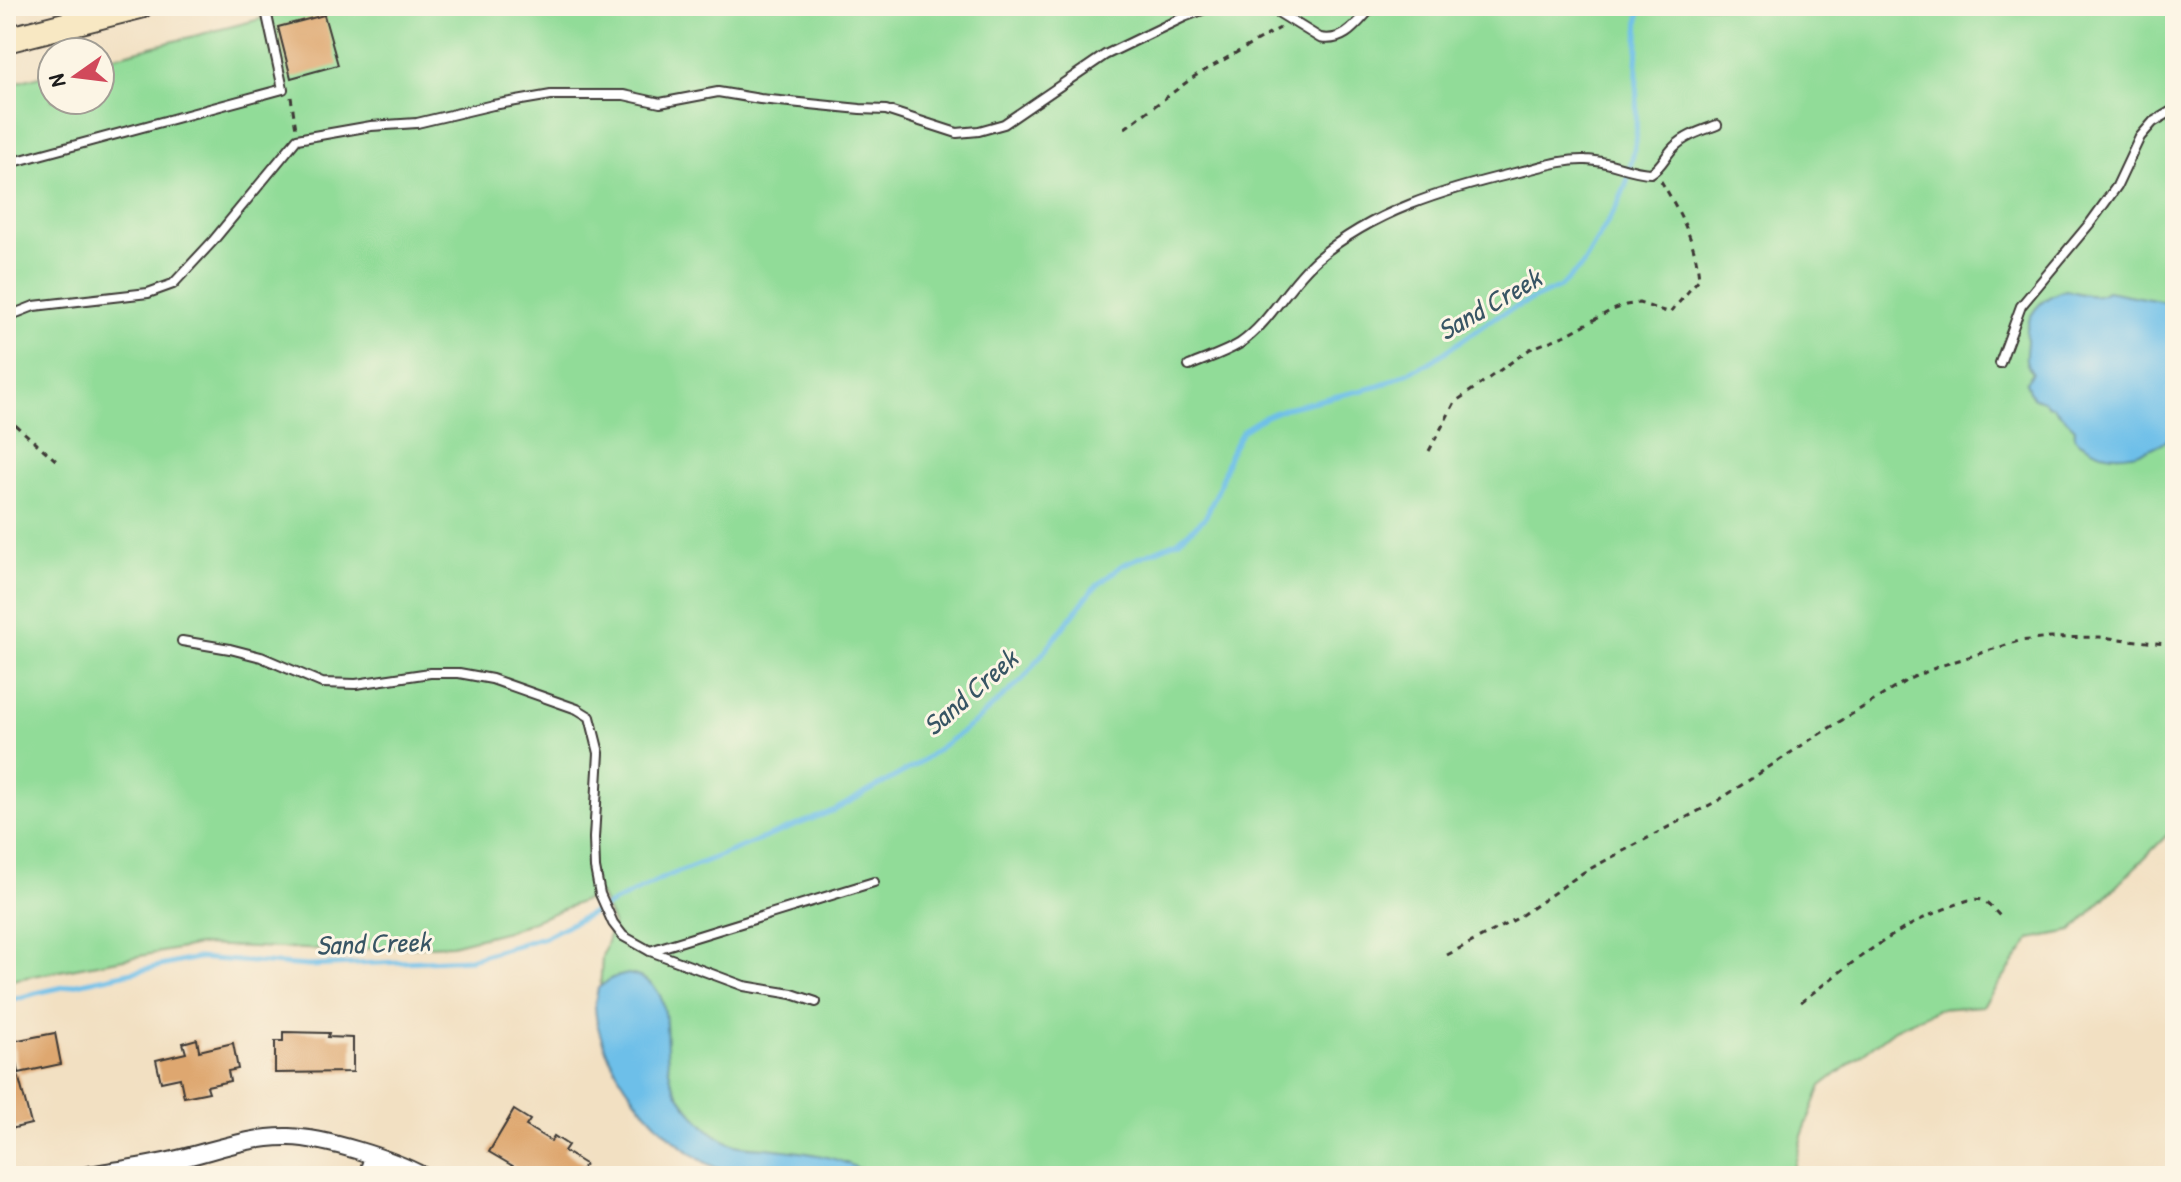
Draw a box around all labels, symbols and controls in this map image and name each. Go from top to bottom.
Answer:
north arrow [36,36,116,116]
text: N [41,71,73,90]
water label: Sand Creek [1430,258,1550,349]
water label: Sand Creek [915,639,1027,744]
water label: Sand Creek [315,922,433,964]

